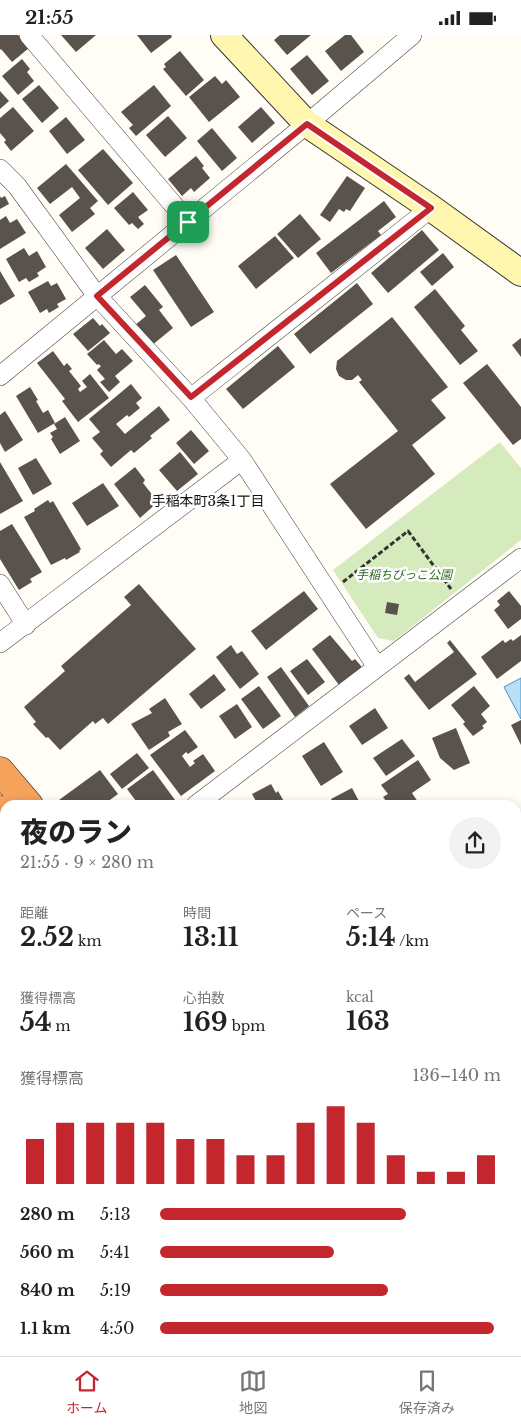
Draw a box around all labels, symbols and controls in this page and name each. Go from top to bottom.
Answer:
text: 21:55 [25,6,74,29]
pin [167,201,209,243]
icon: arrive [174,208,202,236]
district label: 手稲本町3条1丁目 [152,492,264,510]
park label: 手稲ちびっこ公園 [356,567,454,582]
text: 夜のラン [20,815,132,850]
button: share [449,817,501,869]
text: 21:55 · 9 × 280 m [20,852,154,872]
text: 距離 [20,904,48,922]
text: 時間 [183,904,211,922]
text: ペース [346,904,387,922]
text: 2.52 [20,922,74,953]
text: 13:11 [183,922,239,953]
text: 5:14 [346,922,395,953]
text: km [74,932,102,950]
text: /km [395,932,429,950]
text: kcal [346,988,374,1006]
text: 獲得標高 [20,989,76,1007]
text: 心拍数 [183,989,225,1007]
text: 163 [346,1006,390,1037]
text: 54 [20,1007,51,1038]
text: 169 [183,1007,228,1038]
text: m [51,1017,71,1035]
text: bpm [228,1017,265,1035]
text: 136–140 m [412,1065,501,1085]
text: 獲得標高 [20,1068,84,1088]
text: 280 m [20,1204,75,1224]
text: 5:13 [100,1204,131,1224]
text: 560 m [20,1242,74,1262]
text: 5:41 [100,1242,130,1262]
text: 840 m [20,1280,75,1300]
text: 5:19 [100,1280,131,1300]
text: 1.1 km [20,1318,71,1338]
text: 4:50 [100,1318,134,1338]
tab: ホーム [66,1367,107,1417]
tab: 地図 [239,1367,267,1417]
tab: 保存済み [399,1367,455,1417]

